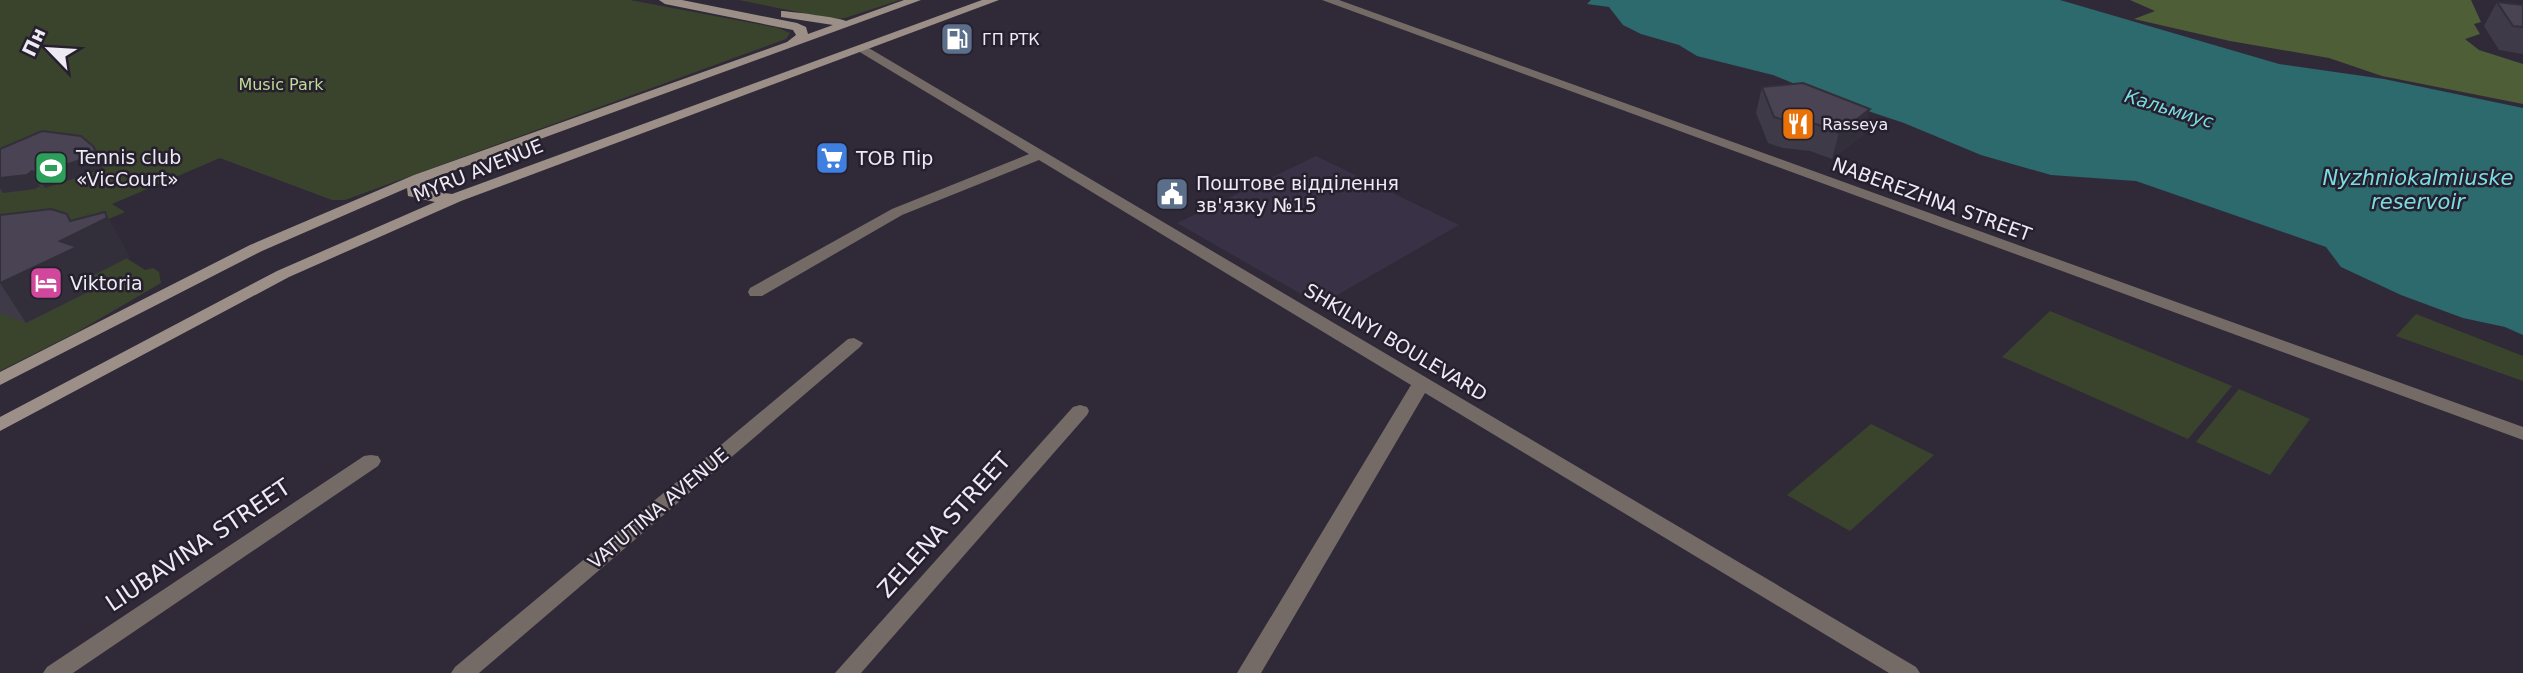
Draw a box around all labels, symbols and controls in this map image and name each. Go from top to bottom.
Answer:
north arrow [14,14,84,84]
fuel station icon: ГП РТК [938,20,976,58]
text: Пн [17,24,50,60]
place label: ГП РТК [982,30,1040,49]
park label: Music Park [238,75,324,94]
water label: Кальмиус [2122,85,2216,132]
restaurant icon: Rasseya [1779,105,1817,143]
place label: Rasseya [1822,115,1888,134]
street label: MYRU AVENUE [410,134,546,206]
supermarket icon: ТОВ Пір [813,139,851,177]
place label: Tennis club «VicCourt» [75,146,181,190]
place label: ТОВ Пір [855,147,933,169]
sports icon: Tennis club «VicCourt» [32,149,70,187]
street label: NABEREZHNA STREET [1829,153,2035,245]
water label: Nyzhniokalmiuske reservoir [2323,166,2513,214]
place label: Поштове відділення зв'язку №15 [1196,172,1399,216]
public building icon: Поштове відділення зв'язку №15 [1153,175,1191,213]
hotel icon: Viktoria [27,264,65,302]
place label: Viktoria [70,272,143,294]
street label: SHKILNYI BOULEVARD [1301,279,1491,405]
street label: VATUTINA AVENUE [583,443,733,573]
street label: ZELENA STREET [872,447,1016,603]
street label: LIUBAVINA STREET [101,473,296,616]

